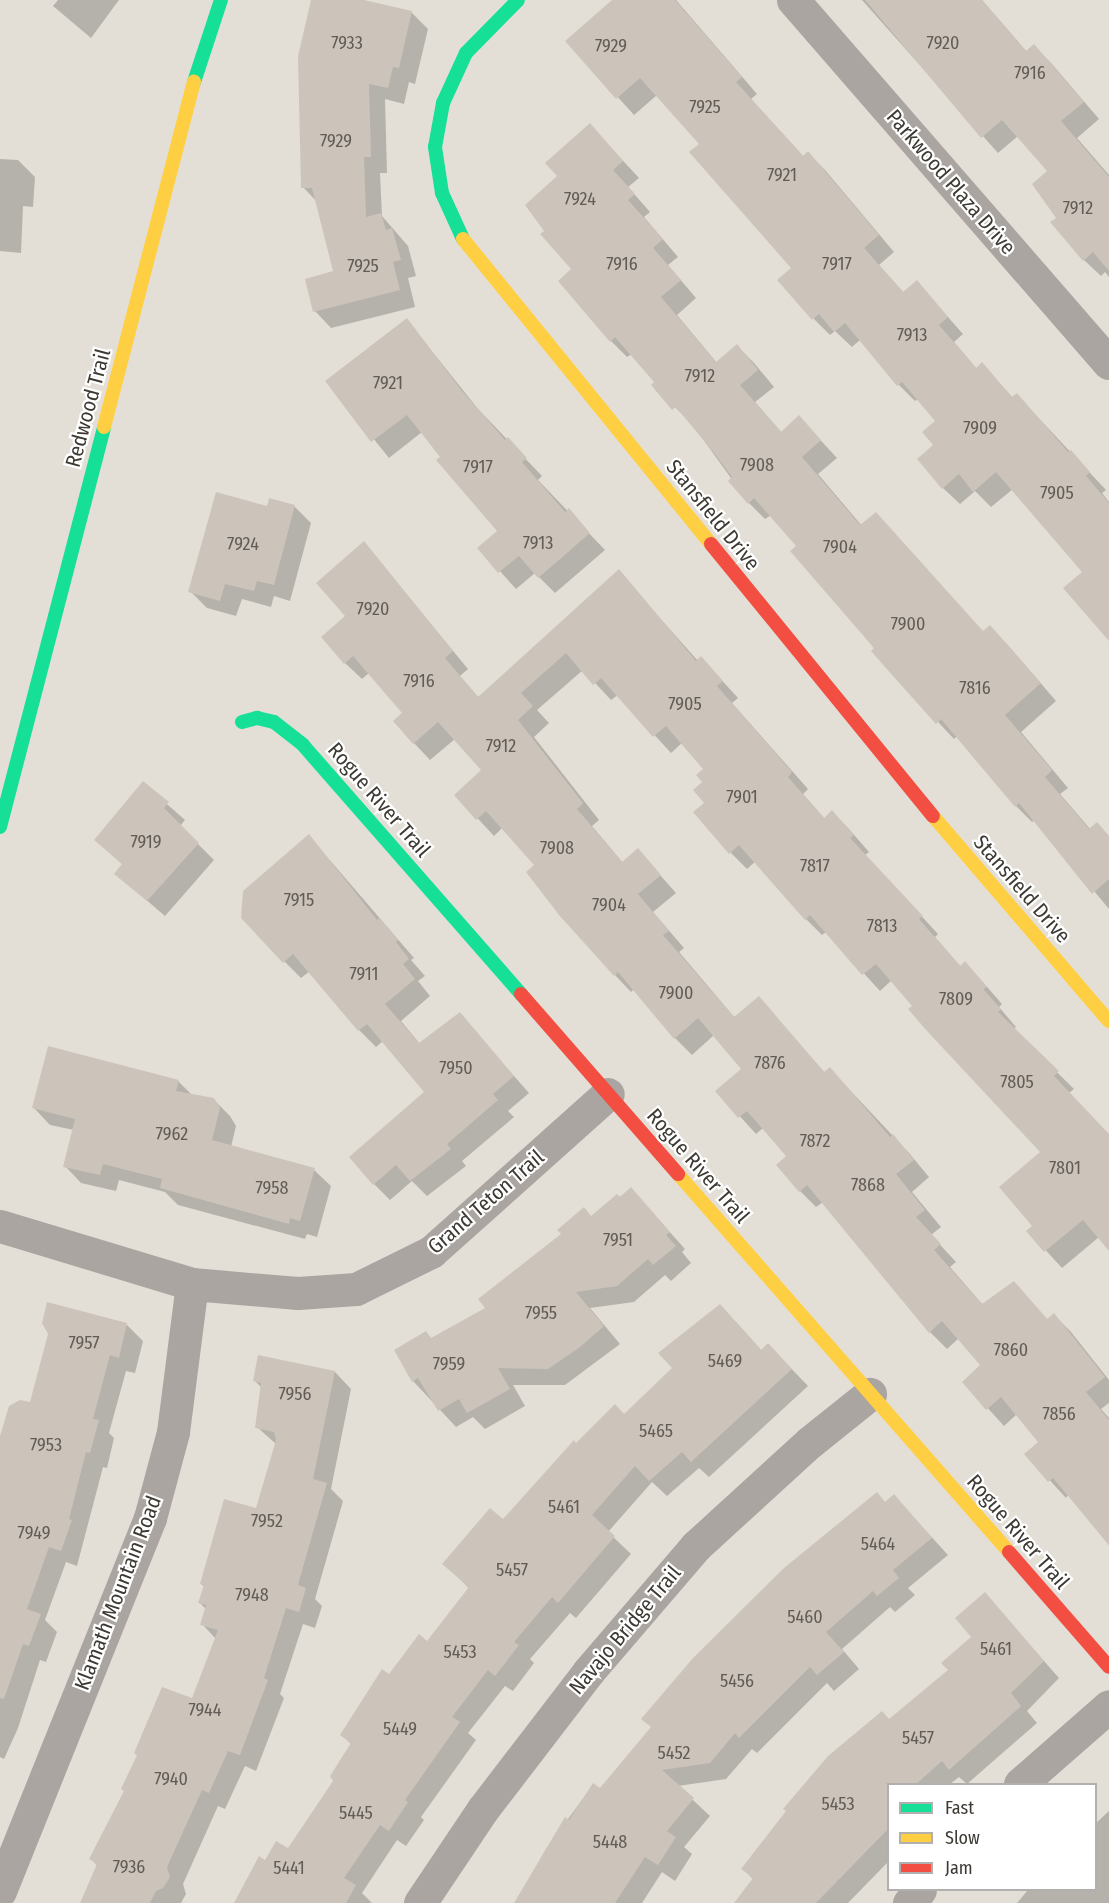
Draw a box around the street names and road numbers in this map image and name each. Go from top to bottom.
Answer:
street label: Parkwood Plaza Drive [881,104,1021,260]
street label: Redwood Trail [60,346,116,470]
street label: Stansfield Drive [661,455,765,575]
street label: Rogue River Trail [322,738,436,862]
street label: Stansfield Drive [968,830,1076,948]
street label: Rogue River Trail [641,1104,755,1228]
street label: Grand Teton Trail [423,1145,549,1259]
street label: Rogue River Trail [961,1470,1075,1594]
street label: Klamath Mountain Road [69,1492,167,1694]
street label: Navajo Bridge Trail [564,1561,686,1699]

